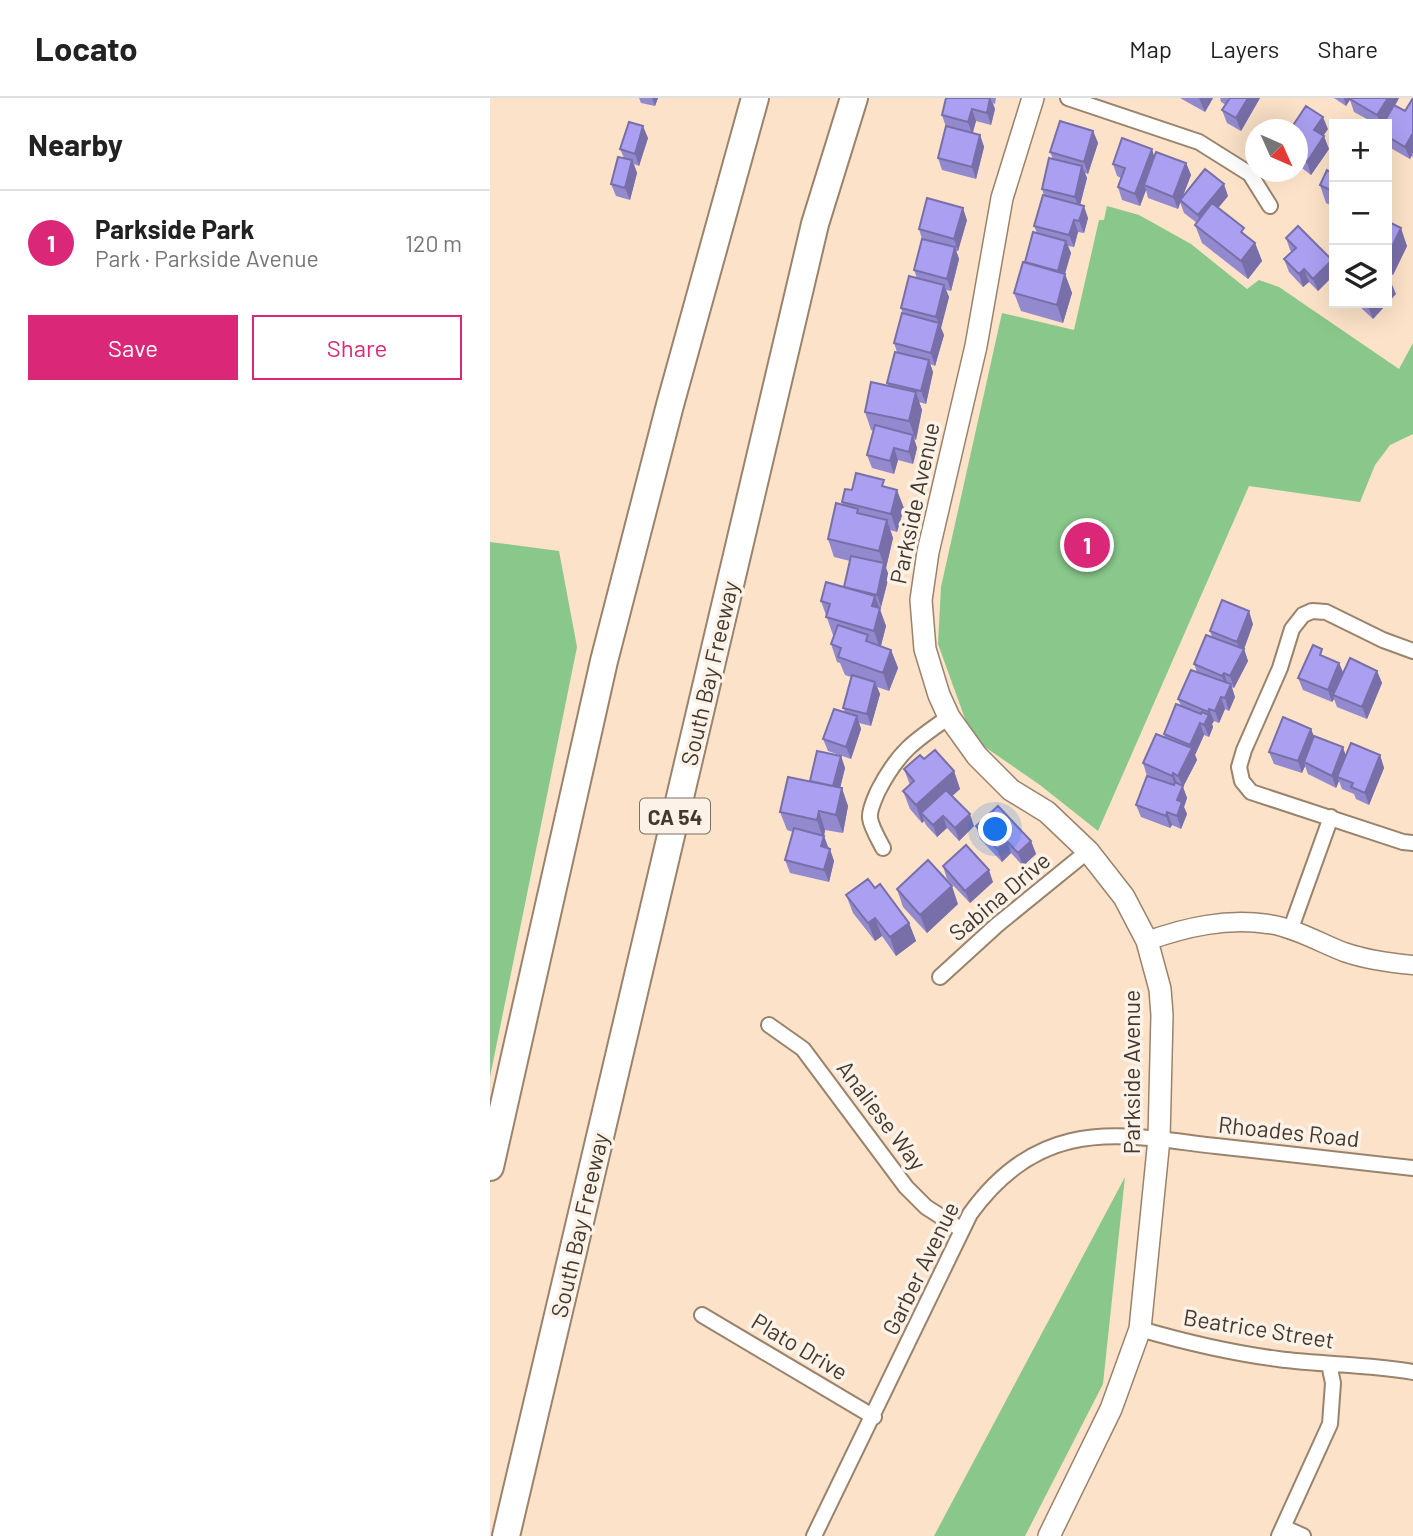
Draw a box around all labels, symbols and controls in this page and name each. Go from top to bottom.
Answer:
text: Locato [35,28,138,68]
text: Map [1129,34,1172,63]
text: Layers [1210,34,1279,63]
text: Share [1317,34,1378,63]
north arrow [1245,119,1308,182]
map controls [1329,119,1392,308]
button: + [1329,119,1392,182]
text: Nearby [28,126,123,162]
button: − [1329,182,1392,245]
text: Parkside Park [95,213,254,244]
text: 1 [47,229,55,257]
text: 120 m [405,229,462,257]
text: Park · Parkside Avenue [95,244,319,272]
button: layers [1329,245,1392,308]
button: Save [28,315,238,380]
button: Share [252,315,462,380]
street label: Parkside Avenue [883,420,945,586]
pin: 1 [1064,519,1110,571]
street label: South Bay Freeway [674,578,744,768]
road number: CA 54 [640,798,710,834]
your location [978,812,1012,846]
street label: Sabina Drive [943,846,1055,946]
street label: Parkside Avenue [1117,990,1145,1154]
street label: Analiese Way [832,1054,933,1176]
street label: Rhoades Road [1217,1110,1361,1152]
street label: South Bay Freeway [544,1130,614,1320]
street label: Garber Avenue [876,1197,964,1339]
street label: Beatrice Street [1182,1302,1336,1354]
street label: Plato Drive [747,1306,853,1386]

